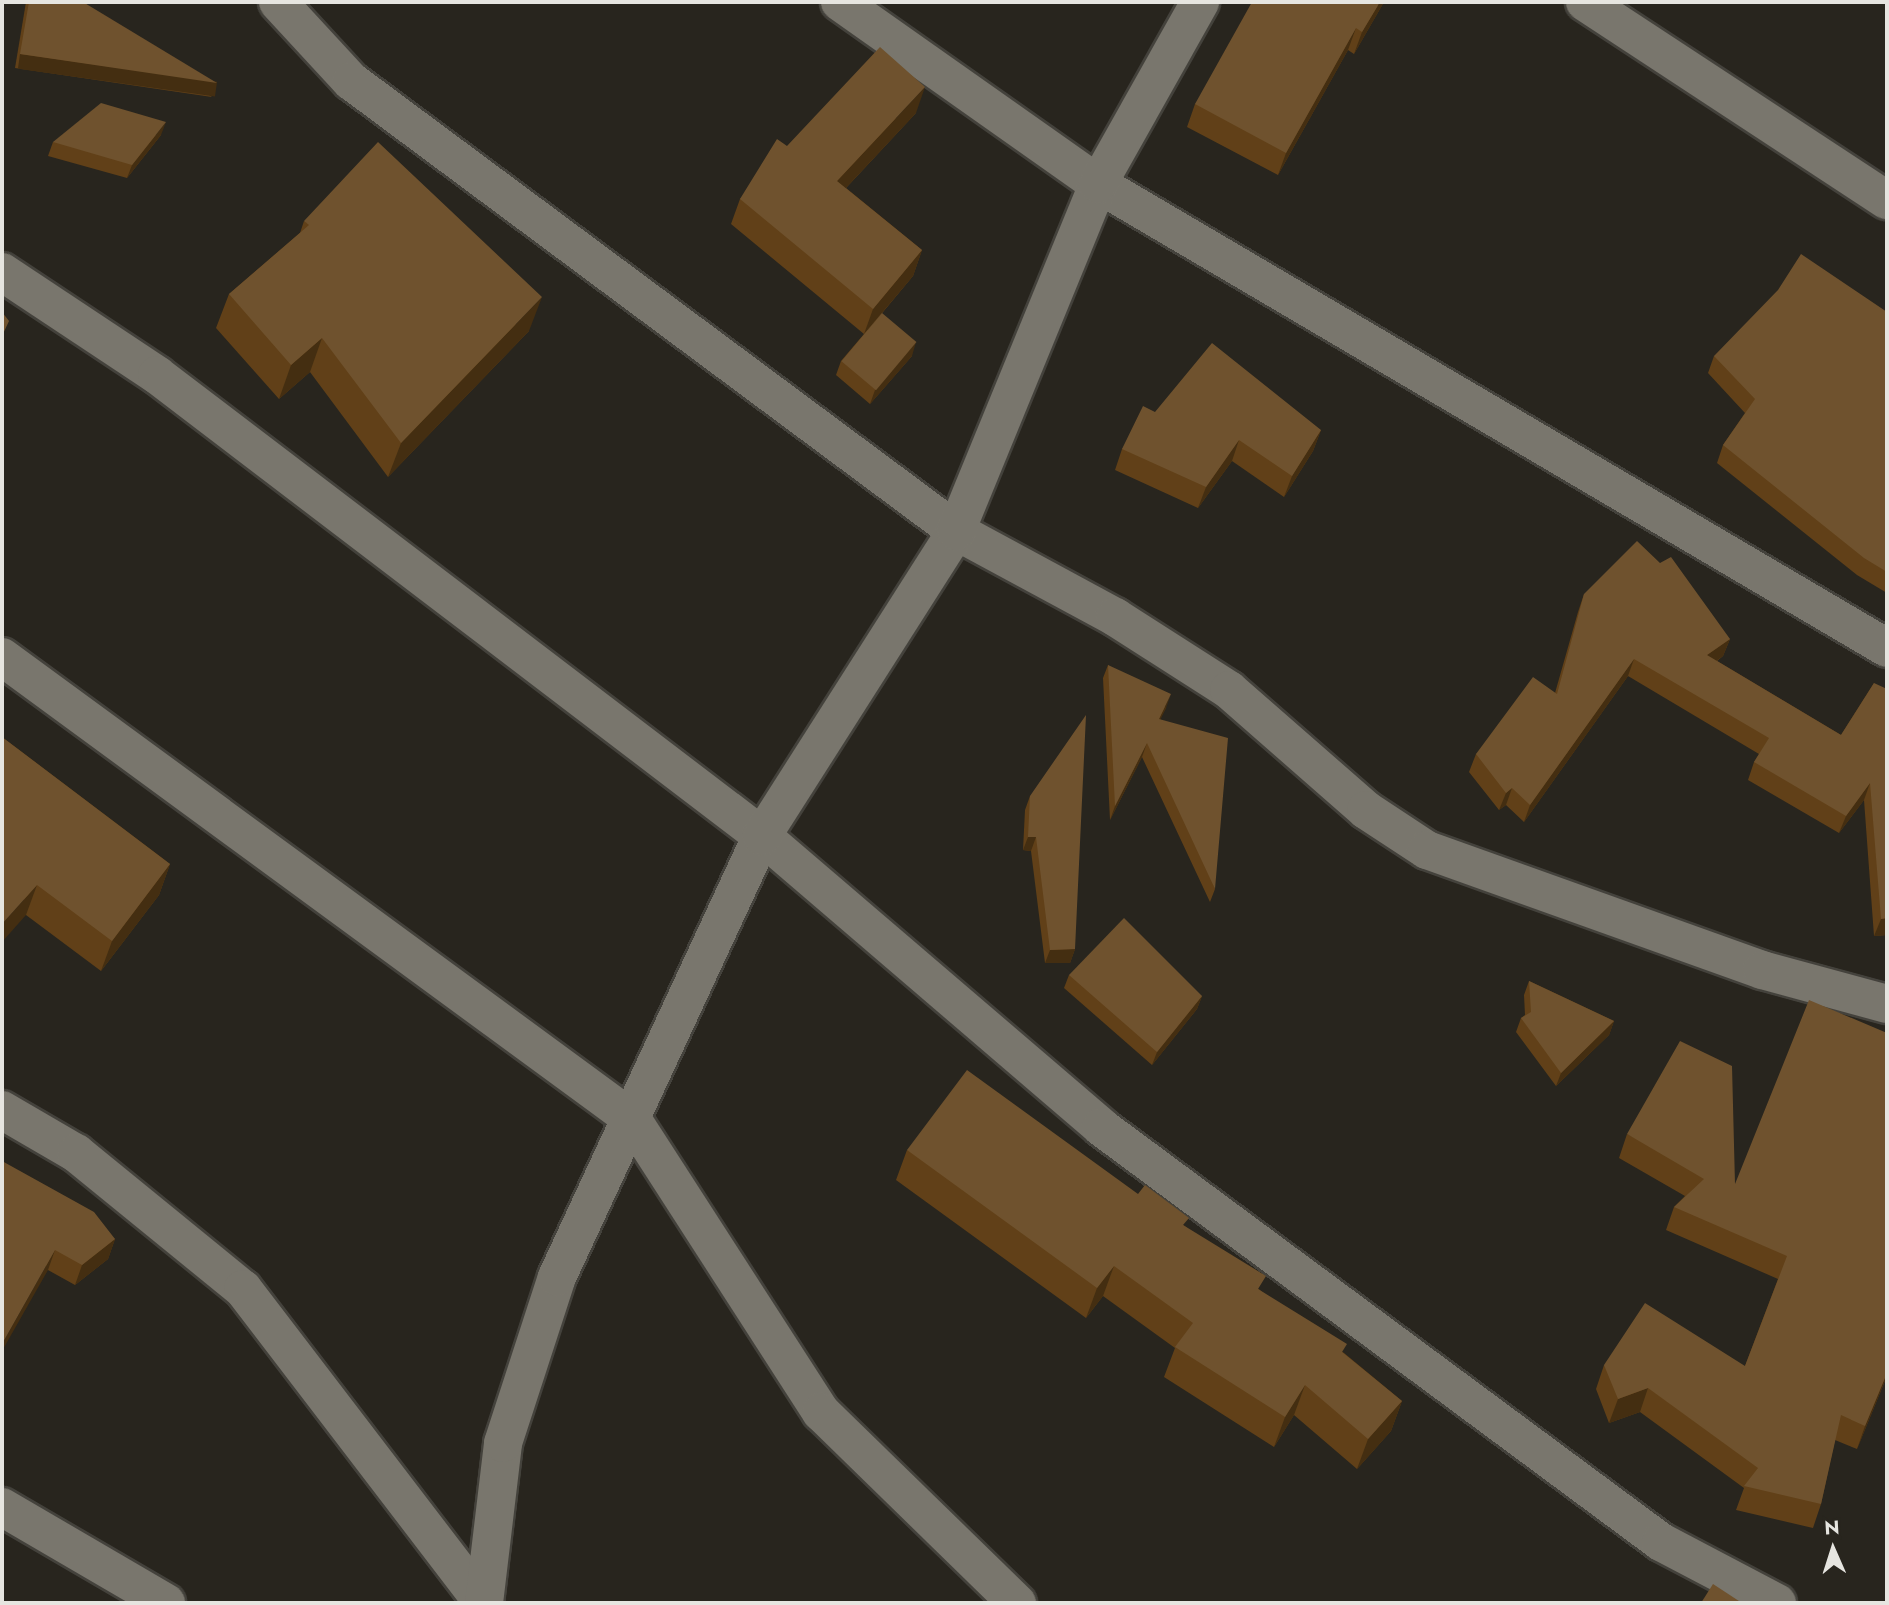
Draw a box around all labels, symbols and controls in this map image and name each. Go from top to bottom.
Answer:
north arrow [1798,1514,1868,1584]
text: N [1824,1514,1840,1541]

